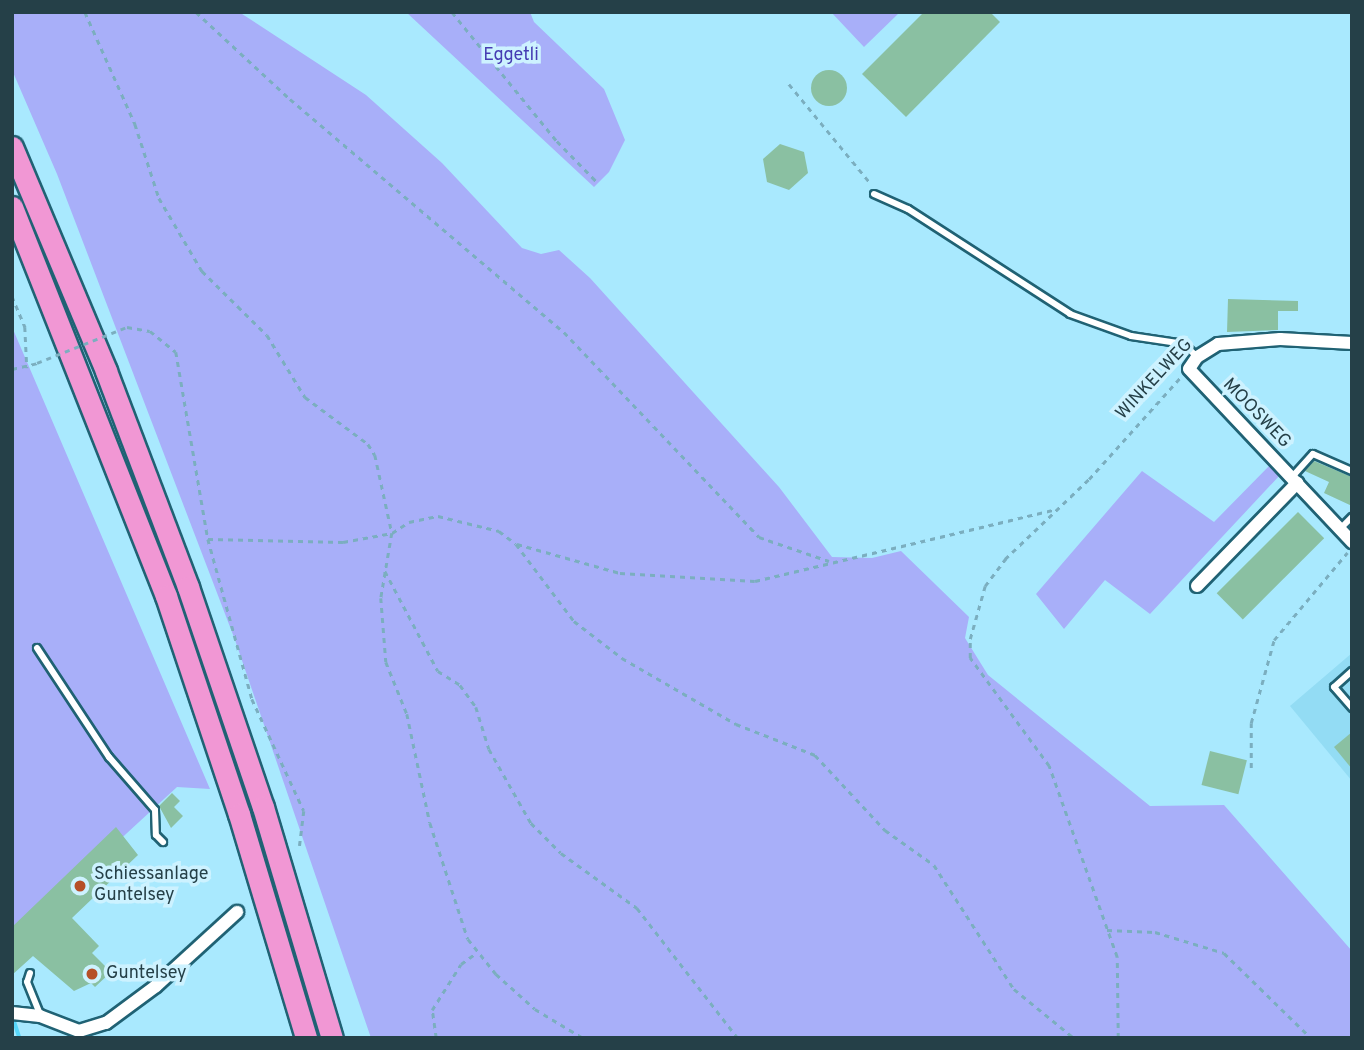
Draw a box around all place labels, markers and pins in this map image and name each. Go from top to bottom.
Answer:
place label: Schiessanlage Guntelsey [94,865,208,908]
marker: Schiessanlage Guntelsey [72,878,88,894]
place label: Guntelsey [106,963,187,985]
marker: Guntelsey [84,966,100,982]

